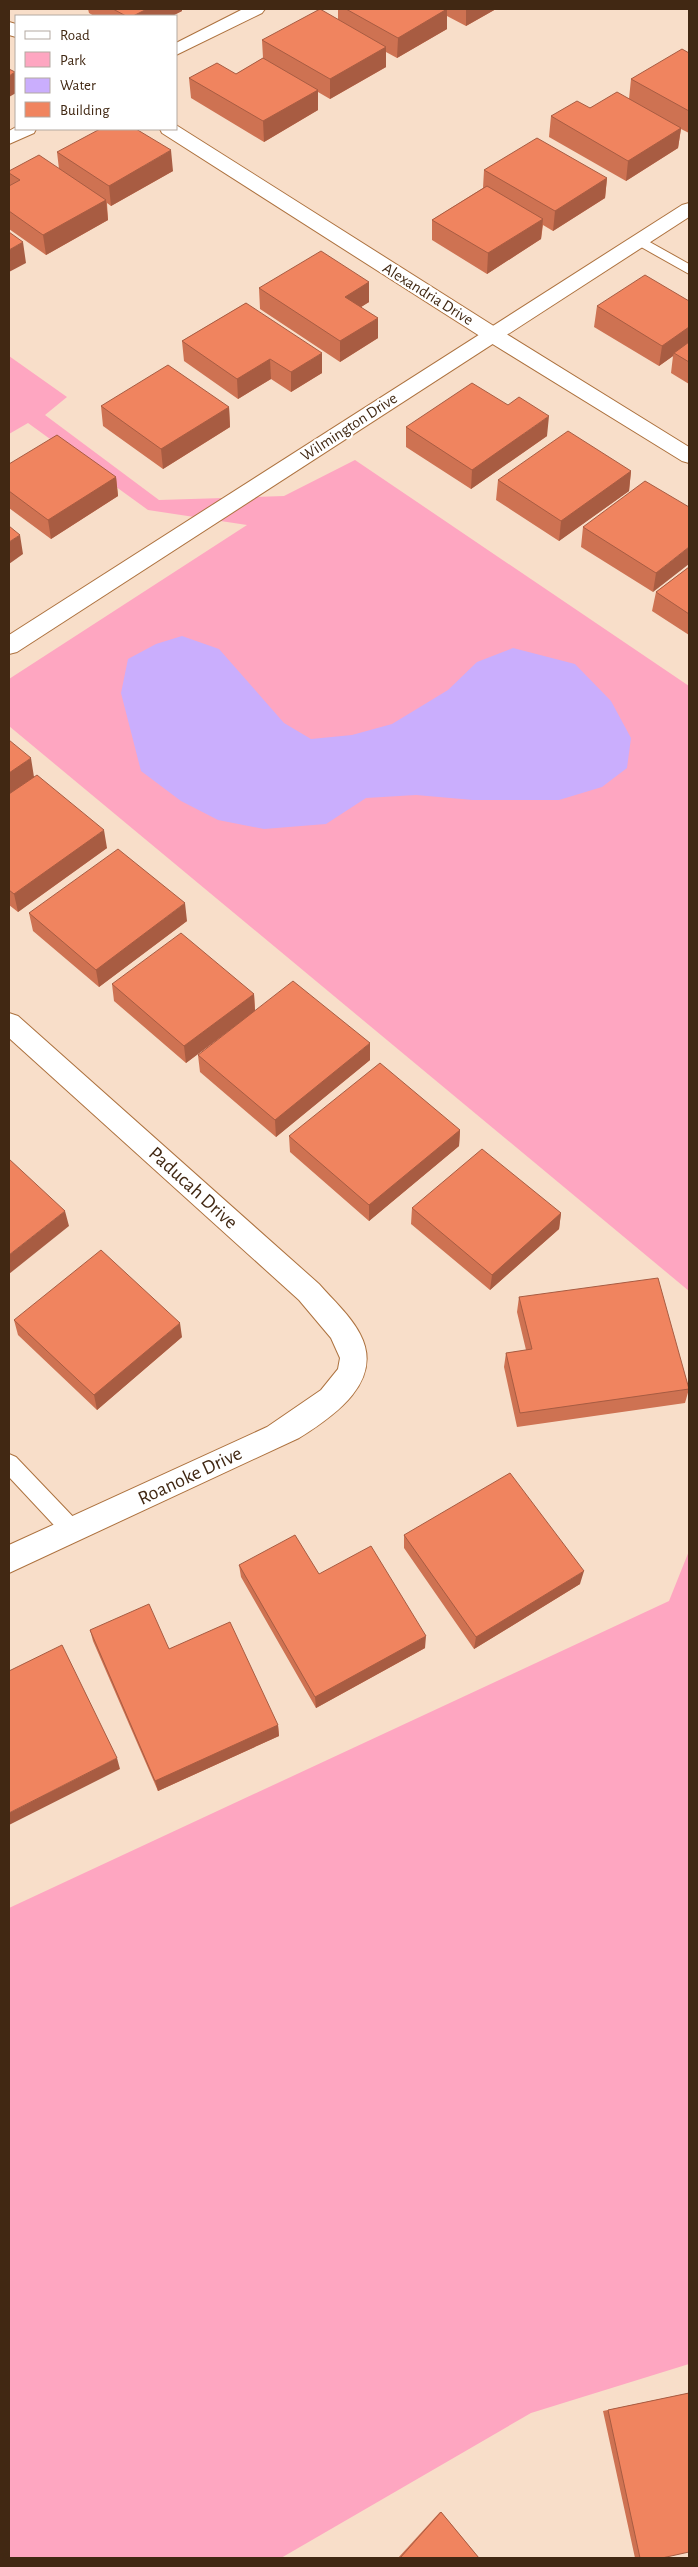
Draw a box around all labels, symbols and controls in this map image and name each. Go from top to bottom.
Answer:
legend [15,15,178,130]
text: Road [60,28,90,43]
text: Park [60,53,86,68]
text: Water [60,78,96,93]
text: Building [60,103,110,118]
street label: Alexandria Drive [380,260,476,328]
street label: Wilmington Drive [298,390,400,464]
street label: Paducah Drive [145,1143,241,1233]
street label: Roanoke Drive [135,1443,245,1509]

